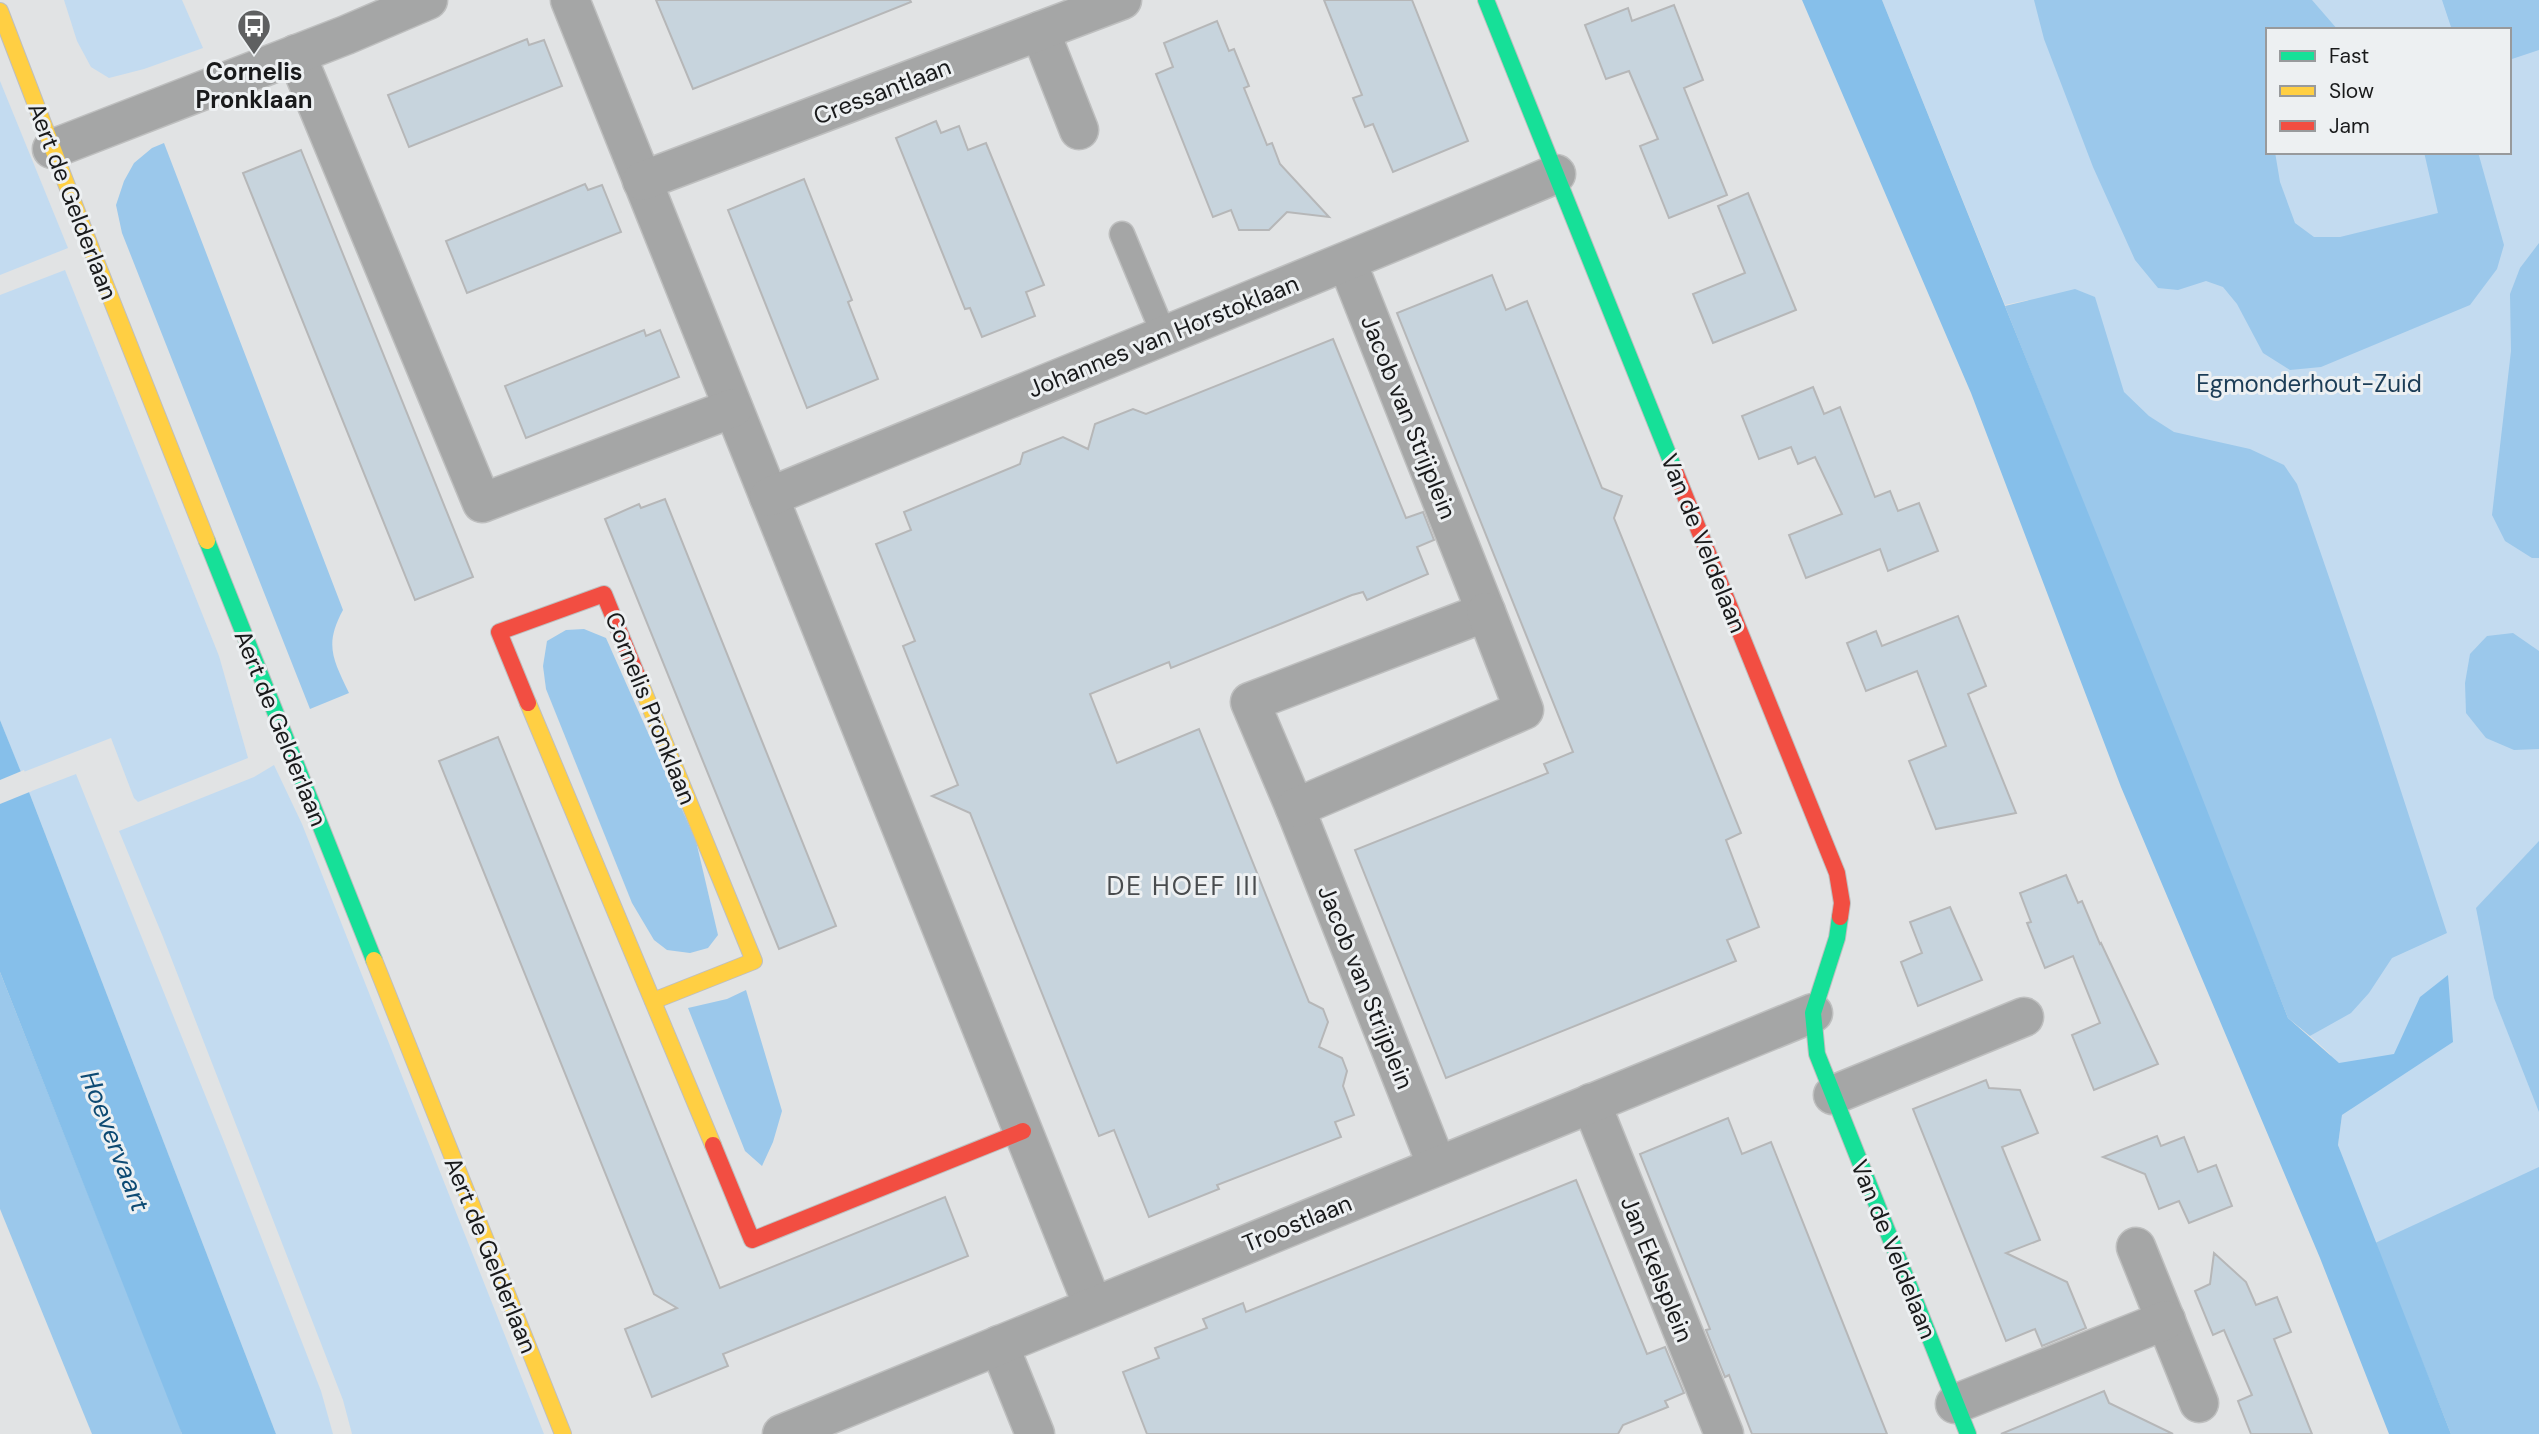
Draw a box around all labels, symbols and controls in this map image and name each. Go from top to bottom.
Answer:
bus stop icon: Cornelis Pronklaan [235,7,273,56]
legend [2266,28,2511,154]
text: Fast [2329,42,2369,70]
street label: Cressantlaan [809,51,955,131]
place label: Cornelis Pronklaan [195,56,313,115]
text: Slow [2329,77,2374,105]
street label: Aert de Gelderlaan [21,98,125,304]
text: Jam [2329,112,2370,140]
street label: Johannes van Horstoklaan [1023,267,1303,405]
street label: Jacob van Strijplein [1354,311,1464,523]
park label: Egmonderhout-Zuid [2196,368,2422,399]
street label: Van de Veldelaan [1654,449,1754,637]
street label: Cornelis Pronklaan [598,607,704,809]
street label: Aert de Gelderlaan [228,625,334,831]
district label: DE HOEF III [1106,869,1260,903]
street label: Jacob van Strijplein [1311,881,1421,1093]
water label: Hoevervaart [73,1066,158,1217]
street label: Aert de Gelderlaan [438,1152,544,1358]
street label: Van de Veldelaan [1844,1155,1944,1343]
street label: Troostlaan [1238,1187,1356,1259]
street label: Jan Ekelsplein [1614,1192,1700,1346]

